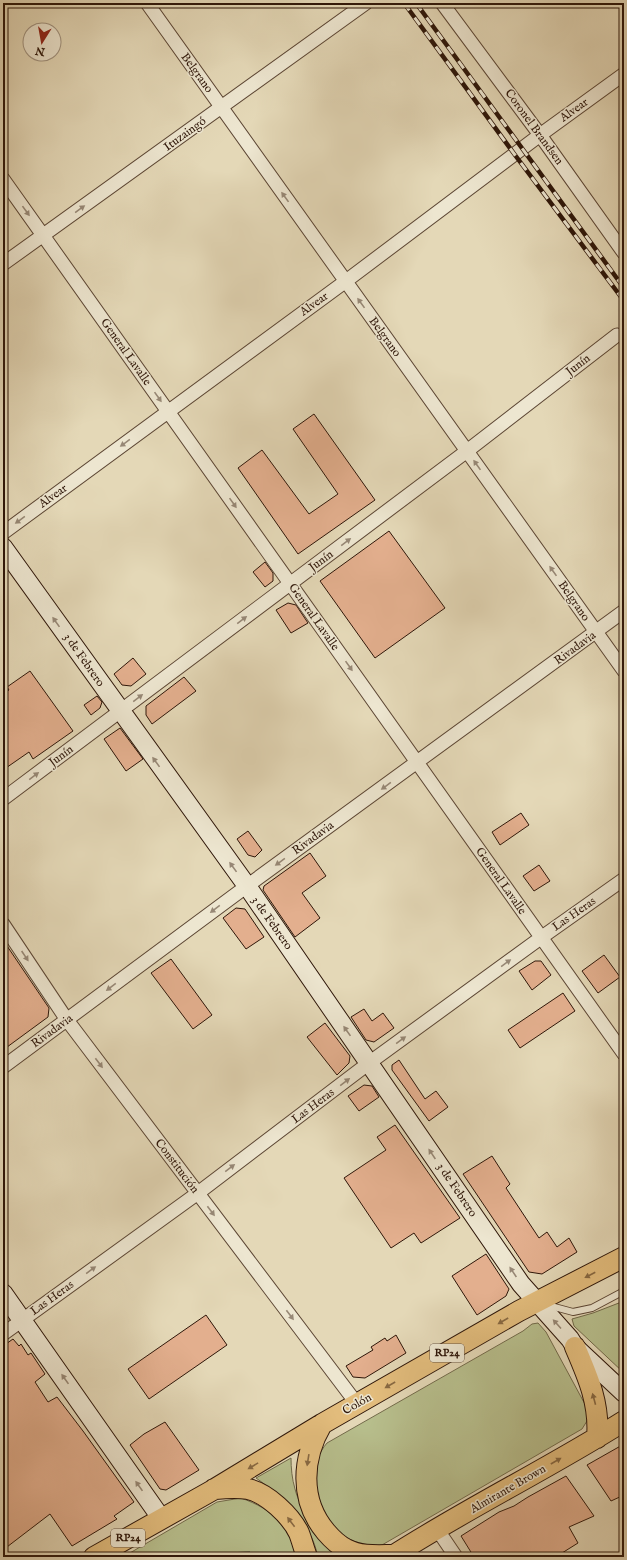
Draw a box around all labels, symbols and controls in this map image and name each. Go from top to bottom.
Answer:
north arrow [22,22,62,62]
text: N [34,43,47,59]
street label: Belgrano [178,50,217,96]
street label: Coronel Brandsen [501,86,567,168]
street label: Alvear [556,94,592,126]
street label: Ituzaingó [161,113,210,154]
one-way arrow [281,192,289,202]
one-way arrow [75,205,85,213]
one-way arrow [22,206,30,217]
street label: Alvear [296,288,332,320]
one-way arrow [357,297,365,308]
street label: Belgrano [366,314,405,360]
street label: General Lavalle [97,316,155,389]
street label: Junín [561,350,594,381]
one-way arrow [154,392,162,402]
one-way arrow [120,439,131,447]
one-way arrow [473,460,481,471]
street label: Alvear [35,480,71,512]
one-way arrow [229,498,237,508]
one-way arrow [15,516,26,524]
one-way arrow [341,538,352,546]
street label: Junín [304,547,337,577]
one-way arrow [549,566,557,576]
street label: Belgrano [555,578,594,624]
street label: General Lavalle [285,581,343,654]
one-way arrow [237,616,248,624]
one-way arrow [52,617,60,627]
street label: Rivadavia [551,627,599,668]
street label: 3 de Febrero [60,630,108,690]
one-way arrow [345,661,353,671]
one-way arrow [133,694,144,702]
street label: Junín [44,742,77,772]
one-way arrow [152,756,161,767]
one-way arrow [29,772,40,780]
one-way arrow [381,782,391,790]
street label: Rivadavia [289,817,337,858]
street label: General Lavalle [472,845,530,918]
one-way arrow [275,858,286,866]
one-way arrow [229,862,237,872]
street label: 3 de Febrero [248,893,296,953]
street label: Las Heras [549,894,599,934]
one-way arrow [210,905,221,914]
one-way arrow [21,950,28,962]
one-way arrow [501,960,511,968]
one-way arrow [106,983,116,991]
street label: Rivadavia [28,1010,76,1051]
one-way arrow [343,1026,351,1036]
one-way arrow [396,1036,406,1044]
one-way arrow [95,1057,103,1068]
one-way arrow [340,1078,350,1086]
street label: Las Heras [289,1085,337,1127]
street label: Constitución [152,1136,203,1197]
one-way arrow [428,1148,436,1159]
street label: 3 de Febrero [433,1160,481,1220]
one-way arrow [225,1165,235,1173]
one-way arrow [207,1206,215,1216]
one-way arrow [86,1266,97,1274]
one-way arrow [509,1267,517,1278]
one-way arrow [584,1272,595,1278]
street label: Las Heras [27,1277,77,1319]
one-way arrow [286,1309,294,1320]
one-way arrow [497,1317,509,1324]
one-way arrow [552,1319,561,1330]
road number: RP24 [430,1344,464,1362]
one-way arrow [61,1374,69,1385]
one-way arrow [384,1382,396,1389]
street label: Colón [340,1389,375,1418]
one-way arrow [591,1393,597,1405]
one-way arrow [305,1454,311,1466]
one-way arrow [550,1457,562,1464]
street label: Almirante Brown [467,1461,549,1517]
one-way arrow [247,1462,259,1469]
one-way arrow [135,1481,143,1492]
one-way arrow [287,1516,295,1527]
road number: RP24 [111,1529,145,1547]

